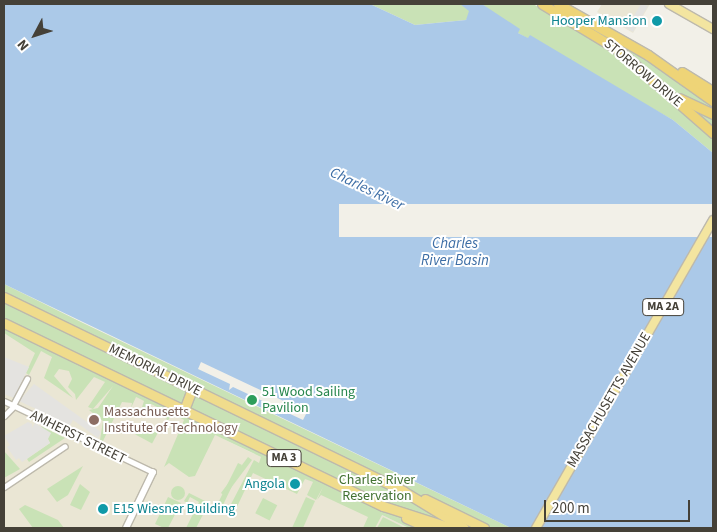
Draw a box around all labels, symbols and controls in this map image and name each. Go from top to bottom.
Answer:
north arrow [10,10,60,60]
place label: Hooper Mansion [551,13,647,29]
marker: Hooper Mansion [651,15,663,27]
text: N [13,35,34,55]
street label: STORROW DRIVE [600,35,686,111]
water label: Charles River [327,163,407,215]
water label: Charles River Basin [421,234,489,269]
road number: MA 2A [642,298,684,316]
street label: MASSACHUSETTS AVENUE [563,330,655,470]
street label: MEMORIAL DRIVE [106,340,204,400]
place label: 51 Wood Sailing Pavilion [262,384,355,417]
marker: 51 Wood Sailing Pavilion [246,394,258,406]
place label: Massachusetts Institute of Technology [104,404,238,437]
street label: AMHERST STREET [27,407,129,467]
marker: Massachusetts Institute of Technology [88,414,100,426]
road number: MA 3 [266,448,302,468]
park label: Charles River Reservation [339,472,415,504]
place label: Angola [245,476,285,492]
marker: Angola [289,478,301,490]
scale bar [547,490,693,522]
text: 200 m [552,498,590,519]
place label: E15 Wiesner Building [113,501,235,517]
marker: E15 Wiesner Building [97,503,109,515]

